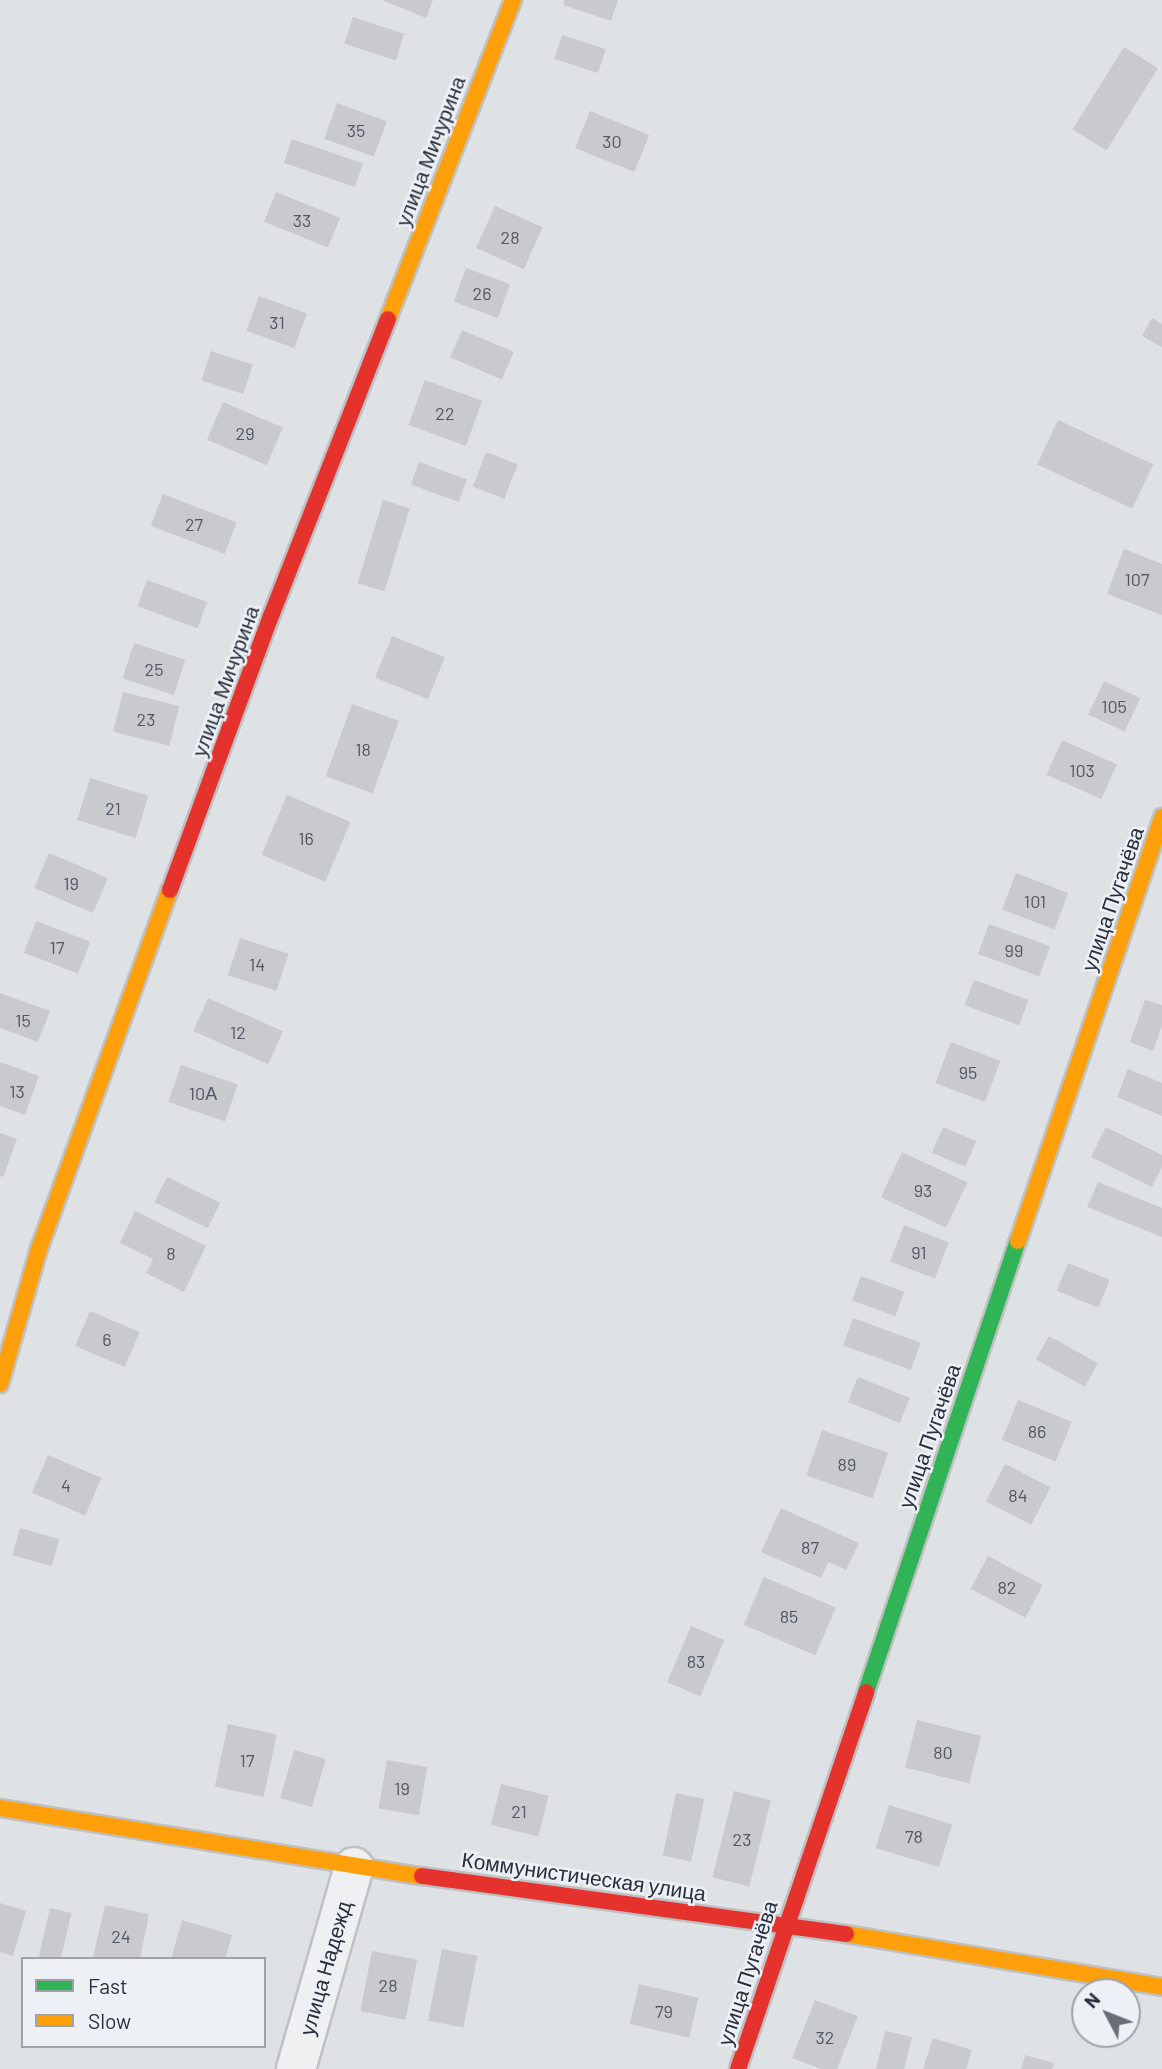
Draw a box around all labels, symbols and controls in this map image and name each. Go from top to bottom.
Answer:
street label: улица Мичурина [390,72,470,230]
house number: 35 [347,119,365,141]
house number: 30 [602,130,622,152]
house number: 33 [293,209,311,231]
house number: 28 [500,226,520,248]
house number: 26 [473,282,491,304]
house number: 31 [269,311,285,333]
house number: 22 [435,402,455,424]
house number: 29 [235,422,255,444]
house number: 27 [185,513,203,535]
house number: 107 [1125,568,1149,590]
street label: улица Мичурина [186,602,264,760]
house number: 25 [145,658,163,680]
house number: 105 [1101,695,1127,717]
house number: 23 [137,708,155,730]
house number: 18 [355,738,371,760]
house number: 103 [1069,759,1095,781]
house number: 21 [105,797,121,819]
street label: улица Пугачёва [1075,823,1149,975]
house number: 16 [298,827,314,849]
house number: 19 [63,872,79,894]
house number: 101 [1024,890,1046,912]
house number: 17 [50,936,64,958]
house number: 99 [1005,939,1023,961]
house number: 14 [249,953,265,975]
house number: 15 [15,1009,31,1031]
house number: 12 [230,1021,246,1043]
house number: 95 [959,1061,977,1083]
house number: 13 [9,1080,25,1102]
house number: 10А [189,1082,217,1104]
house number: 93 [914,1179,932,1201]
house number: 91 [911,1241,927,1263]
house number: 8 [166,1242,176,1264]
house number: 6 [102,1328,112,1350]
street label: улица Пугачёва [892,1360,966,1512]
house number: 86 [1028,1420,1046,1442]
house number: 89 [838,1453,856,1475]
house number: 4 [61,1474,71,1496]
house number: 84 [1008,1484,1028,1506]
house number: 87 [801,1536,819,1558]
house number: 82 [997,1576,1017,1598]
house number: 85 [780,1605,798,1627]
house number: 83 [687,1650,705,1672]
house number: 80 [933,1741,953,1763]
house number: 17 [240,1749,254,1771]
house number: 19 [394,1777,410,1799]
house number: 21 [511,1800,527,1822]
house number: 78 [905,1825,923,1847]
house number: 23 [733,1828,751,1850]
street label: Коммунистическая улица [460,1846,708,1906]
street label: улица Пугачёва [712,1897,782,2049]
street label: улица Надежд [294,1898,356,2038]
house number: 24 [111,1925,131,1947]
legend [21,1957,266,2048]
text: Fast [88,1973,128,1998]
house number: 28 [378,1974,398,1996]
north arrow [1071,1978,1141,2048]
text: N [1079,1988,1104,2012]
house number: 79 [655,2000,673,2022]
text: Slow [88,2008,131,2033]
house number: 32 [816,2026,834,2048]

